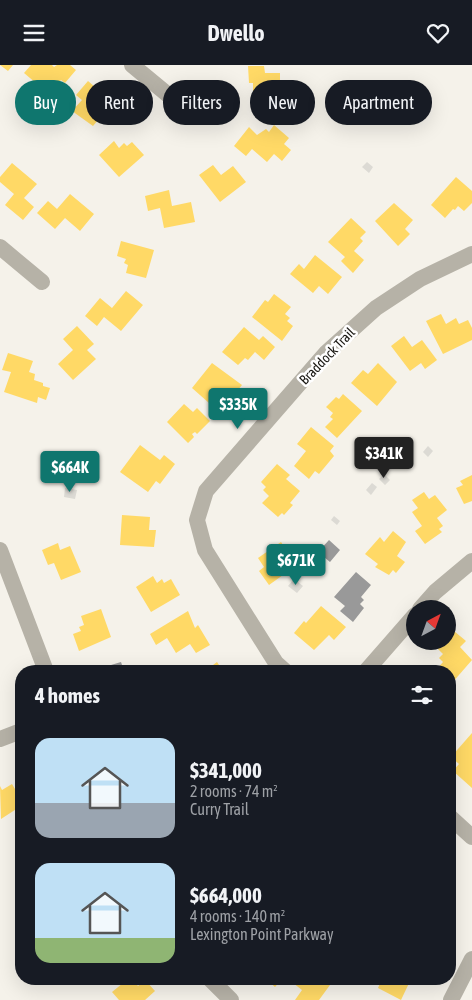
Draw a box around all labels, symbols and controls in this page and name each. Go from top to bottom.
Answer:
icon: menu [20,19,48,47]
icon: heart [424,19,452,47]
text: Dwello [207,20,265,46]
chip: Buy [15,80,76,125]
chip: Rent [86,80,153,125]
chip: Filters [163,80,240,125]
chip: New [250,80,315,125]
chip: Apartment [325,80,432,125]
street label: Braddock Trail [296,324,358,388]
pin: $335K [203,387,273,430]
text: $335K [219,395,257,413]
pin: $341K [349,437,419,479]
text: $341K [365,444,403,462]
pin: $664K [35,451,105,493]
text: $664K [51,458,89,476]
pin: $671K [261,543,331,586]
text: $671K [277,551,315,569]
north arrow [406,600,456,650]
map controls [406,600,456,650]
icon: filters [408,681,436,709]
text: 4 homes [35,683,100,707]
icon: home [75,758,135,818]
text: $341,000 [190,758,262,782]
text: 2 rooms · 74 m² [190,782,278,800]
text: Curry Trail [190,800,249,818]
icon: home [75,883,135,943]
text: $664,000 [190,883,262,907]
text: 4 rooms · 140 m² [190,907,285,925]
text: Lexington Point Parkway [190,925,334,943]

